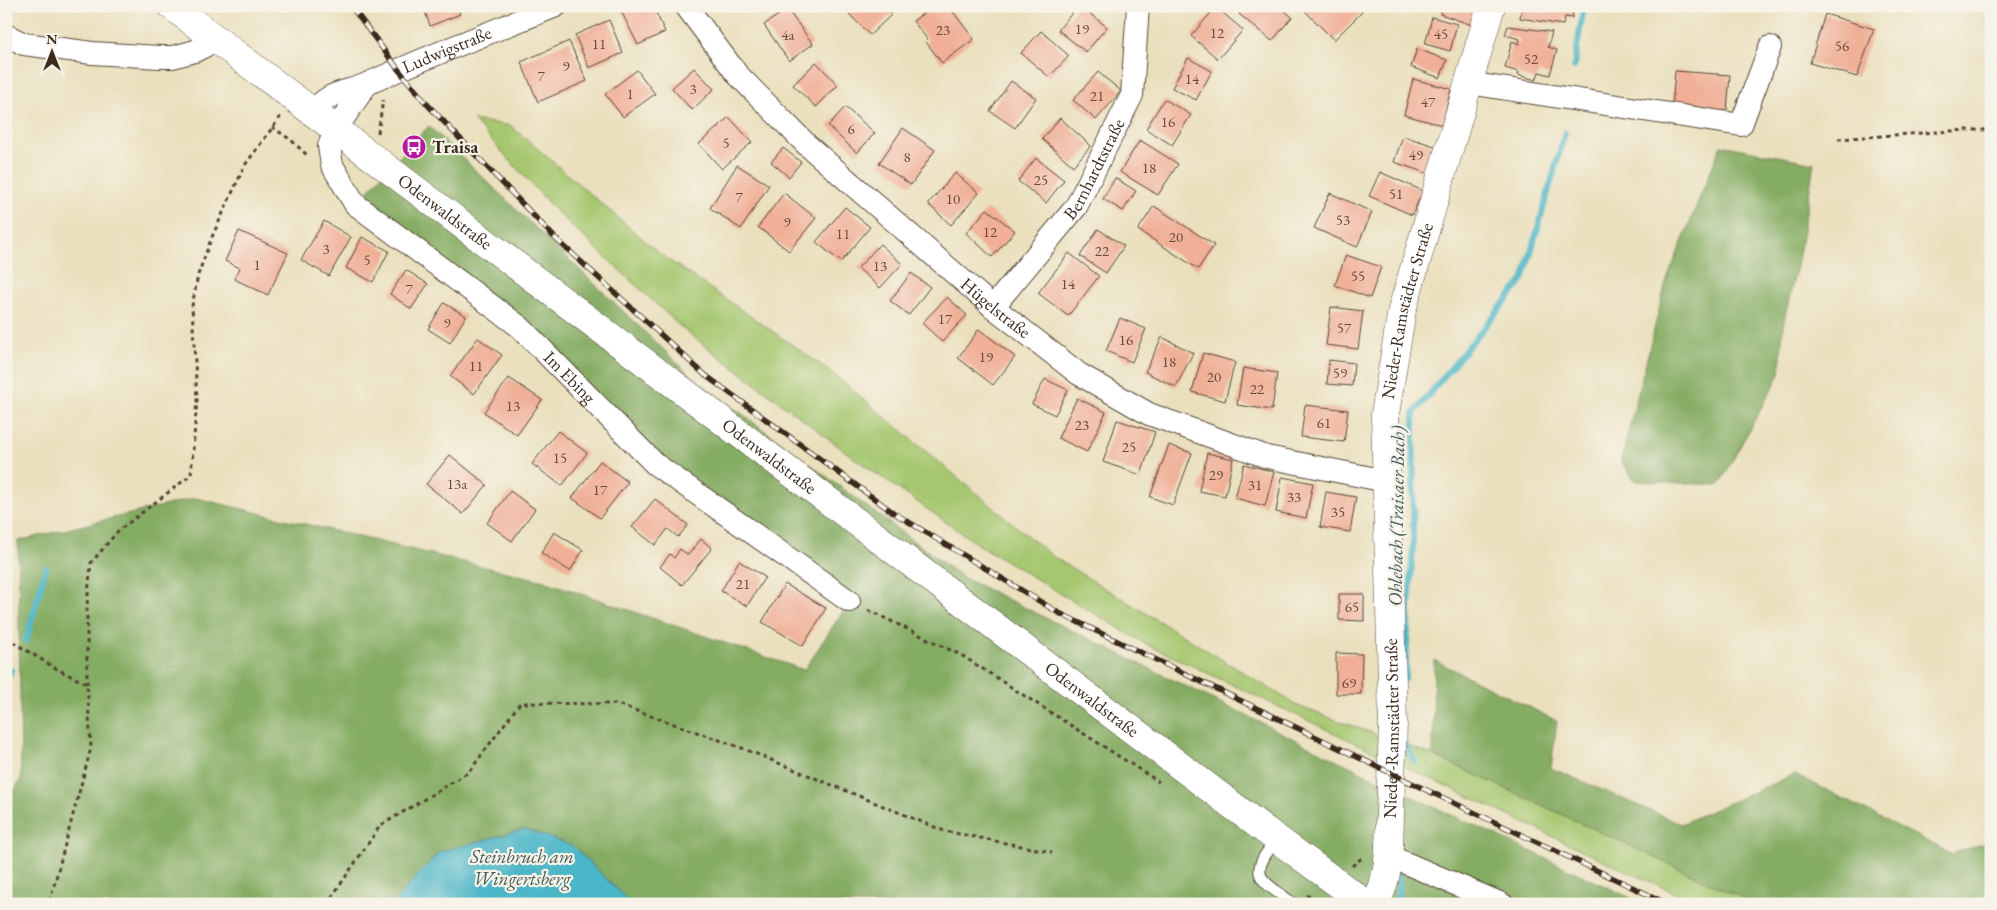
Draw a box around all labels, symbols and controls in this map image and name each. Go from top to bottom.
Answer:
house number: 19 [1075,19,1089,38]
house number: 23 [936,20,950,39]
street label: Ludwigstraße [399,21,495,78]
house number: 12 [1210,23,1225,42]
house number: 45 [1434,24,1448,43]
house number: 4a [781,25,795,44]
north arrow [28,28,78,78]
text: N [46,30,58,48]
house number: 11 [592,34,606,53]
house number: 56 [1835,36,1849,55]
house number: 52 [1524,49,1539,68]
house number: 9 [562,56,570,75]
house number: 7 [537,66,545,85]
house number: 14 [1185,69,1200,88]
house number: 3 [689,79,697,98]
house number: 1 [626,84,634,103]
house number: 21 [1090,86,1104,105]
house number: 47 [1421,92,1436,111]
house number: 16 [1161,112,1175,131]
street label: Bernhardtstraße [1058,114,1130,224]
house number: 6 [847,119,855,138]
house number: 5 [722,133,730,152]
bus stop icon: Traisa [401,134,427,160]
place label: Traisa [432,135,479,158]
house number: 49 [1409,145,1423,164]
house number: 8 [903,147,911,166]
house number: 18 [1142,158,1156,177]
street label: Odenwaldstraße [394,168,497,254]
house number: 25 [1034,170,1048,189]
house number: 51 [1389,184,1403,203]
house number: 7 [735,187,743,206]
house number: 10 [946,189,960,208]
house number: 53 [1336,210,1350,229]
house number: 9 [783,212,791,231]
street label: Nieder-Ramstädter Straße [1376,220,1438,400]
house number: 12 [983,222,998,241]
house number: 11 [836,224,850,243]
house number: 20 [1169,227,1183,246]
house number: 3 [322,239,330,258]
house number: 22 [1095,241,1110,260]
house number: 5 [363,250,371,269]
house number: 1 [253,255,261,274]
house number: 13 [873,256,887,275]
house number: 55 [1351,266,1365,285]
street label: Hügelstraße [956,272,1036,343]
house number: 14 [1061,274,1076,293]
house number: 7 [405,279,413,298]
house number: 17 [938,309,953,328]
house number: 9 [443,313,451,332]
house number: 57 [1337,318,1352,337]
house number: 16 [1119,330,1133,349]
street label: Im Ebing [539,346,601,408]
house number: 19 [979,347,993,366]
house number: 18 [1162,352,1176,371]
house number: 11 [469,356,483,375]
house number: 59 [1333,363,1347,382]
house number: 20 [1207,367,1221,386]
house number: 22 [1250,379,1265,398]
house number: 13 [506,396,520,415]
street label: Odenwaldstraße [718,413,821,499]
house number: 61 [1317,413,1331,432]
house number: 23 [1075,415,1089,434]
water label: Ohlebach (Traisaer Bach) [1382,426,1411,606]
house number: 25 [1122,437,1136,456]
house number: 15 [553,448,567,467]
house number: 29 [1209,465,1223,484]
house number: 13a [447,474,467,493]
house number: 31 [1248,475,1262,494]
house number: 17 [593,480,608,499]
house number: 33 [1287,487,1301,506]
house number: 35 [1331,502,1345,521]
house number: 21 [736,574,750,593]
house number: 65 [1345,597,1359,616]
street label: Nieder-Ramstädter Straße [1378,638,1404,819]
street label: Odenwaldstraße [1040,656,1144,742]
house number: 69 [1342,673,1356,692]
water label: Steinbruch am Wingertsberg [469,844,574,891]

